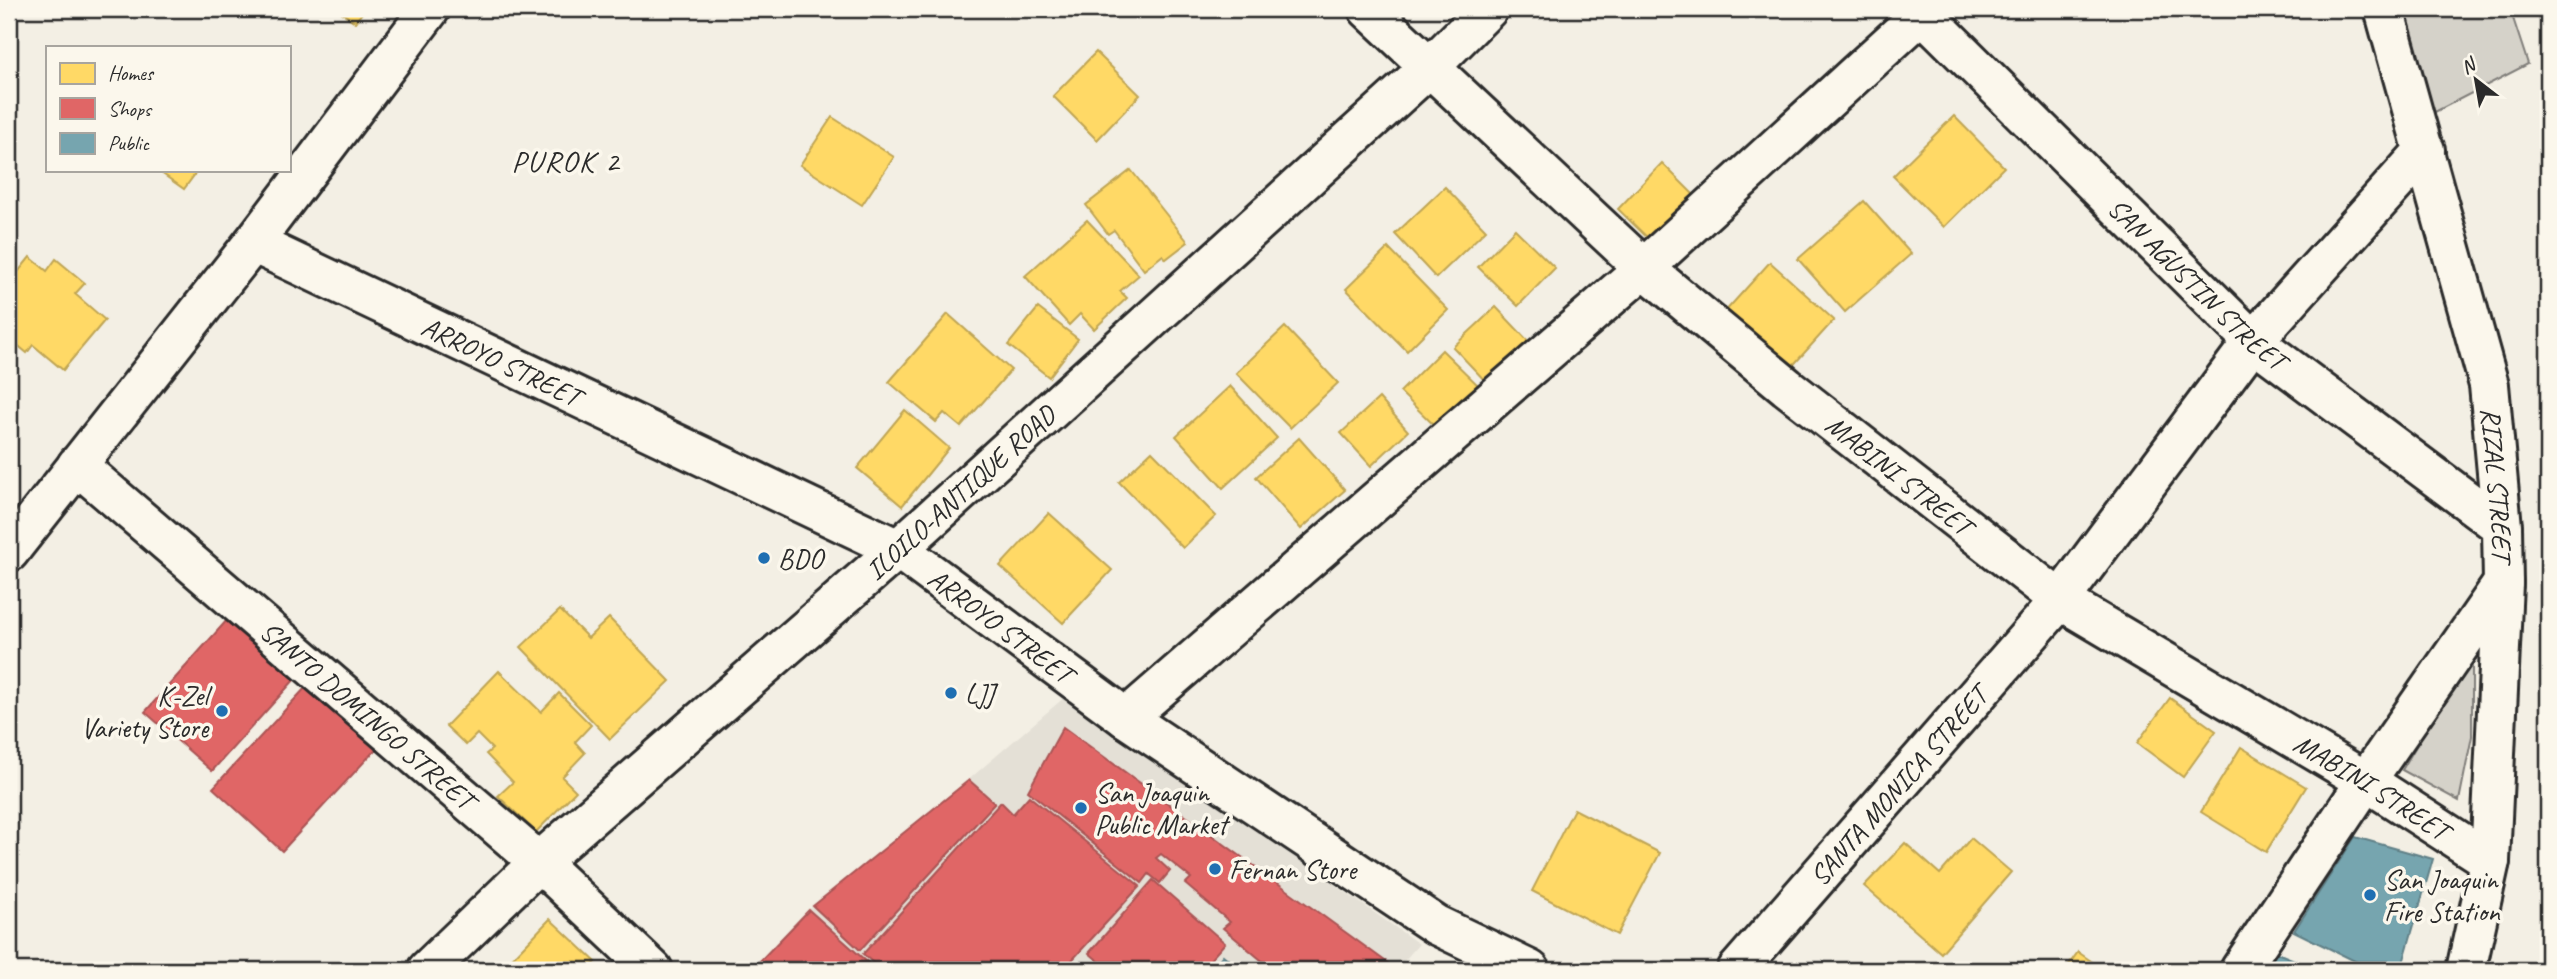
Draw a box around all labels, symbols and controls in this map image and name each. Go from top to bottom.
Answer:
legend [46,46,290,172]
north arrow [2442,46,2512,116]
text: N [2457,51,2482,80]
text: Homes [108,60,155,86]
text: Shops [108,96,153,122]
text: Public [108,130,150,156]
district label: PUROK 2 [511,142,621,180]
street label: SAN AGUSTIN STREET [2101,190,2298,381]
street label: ARROYO STREET [416,309,592,417]
street label: ILOILO-ANTIQUE ROAD [858,397,1064,587]
street label: RIZAL STREET [2473,406,2520,567]
street label: MABINI STREET [1819,407,1984,547]
place label: BDO [778,541,826,576]
marker: BDO [756,550,772,566]
street label: ARROYO STREET [921,560,1085,695]
street label: SANTO DOMINGO STREET [253,613,487,821]
street label: SANTA MONICA STREET [1802,674,1999,893]
place label: LJJ [965,676,998,711]
place label: K-Zel Variety Store [81,678,213,745]
marker: LJJ [943,685,959,701]
marker: K-Zel Variety Store [214,703,230,719]
street label: MABINI STREET [2288,725,2461,851]
place label: San Joaquin Public Market [1095,775,1231,842]
marker: San Joaquin Public Market [1073,800,1089,816]
place label: Fernan Store [1229,852,1358,887]
marker: Fernan Store [1207,861,1223,877]
place label: San Joaquin Fire Station [2384,862,2501,929]
marker: San Joaquin Fire Station [2362,887,2378,903]

